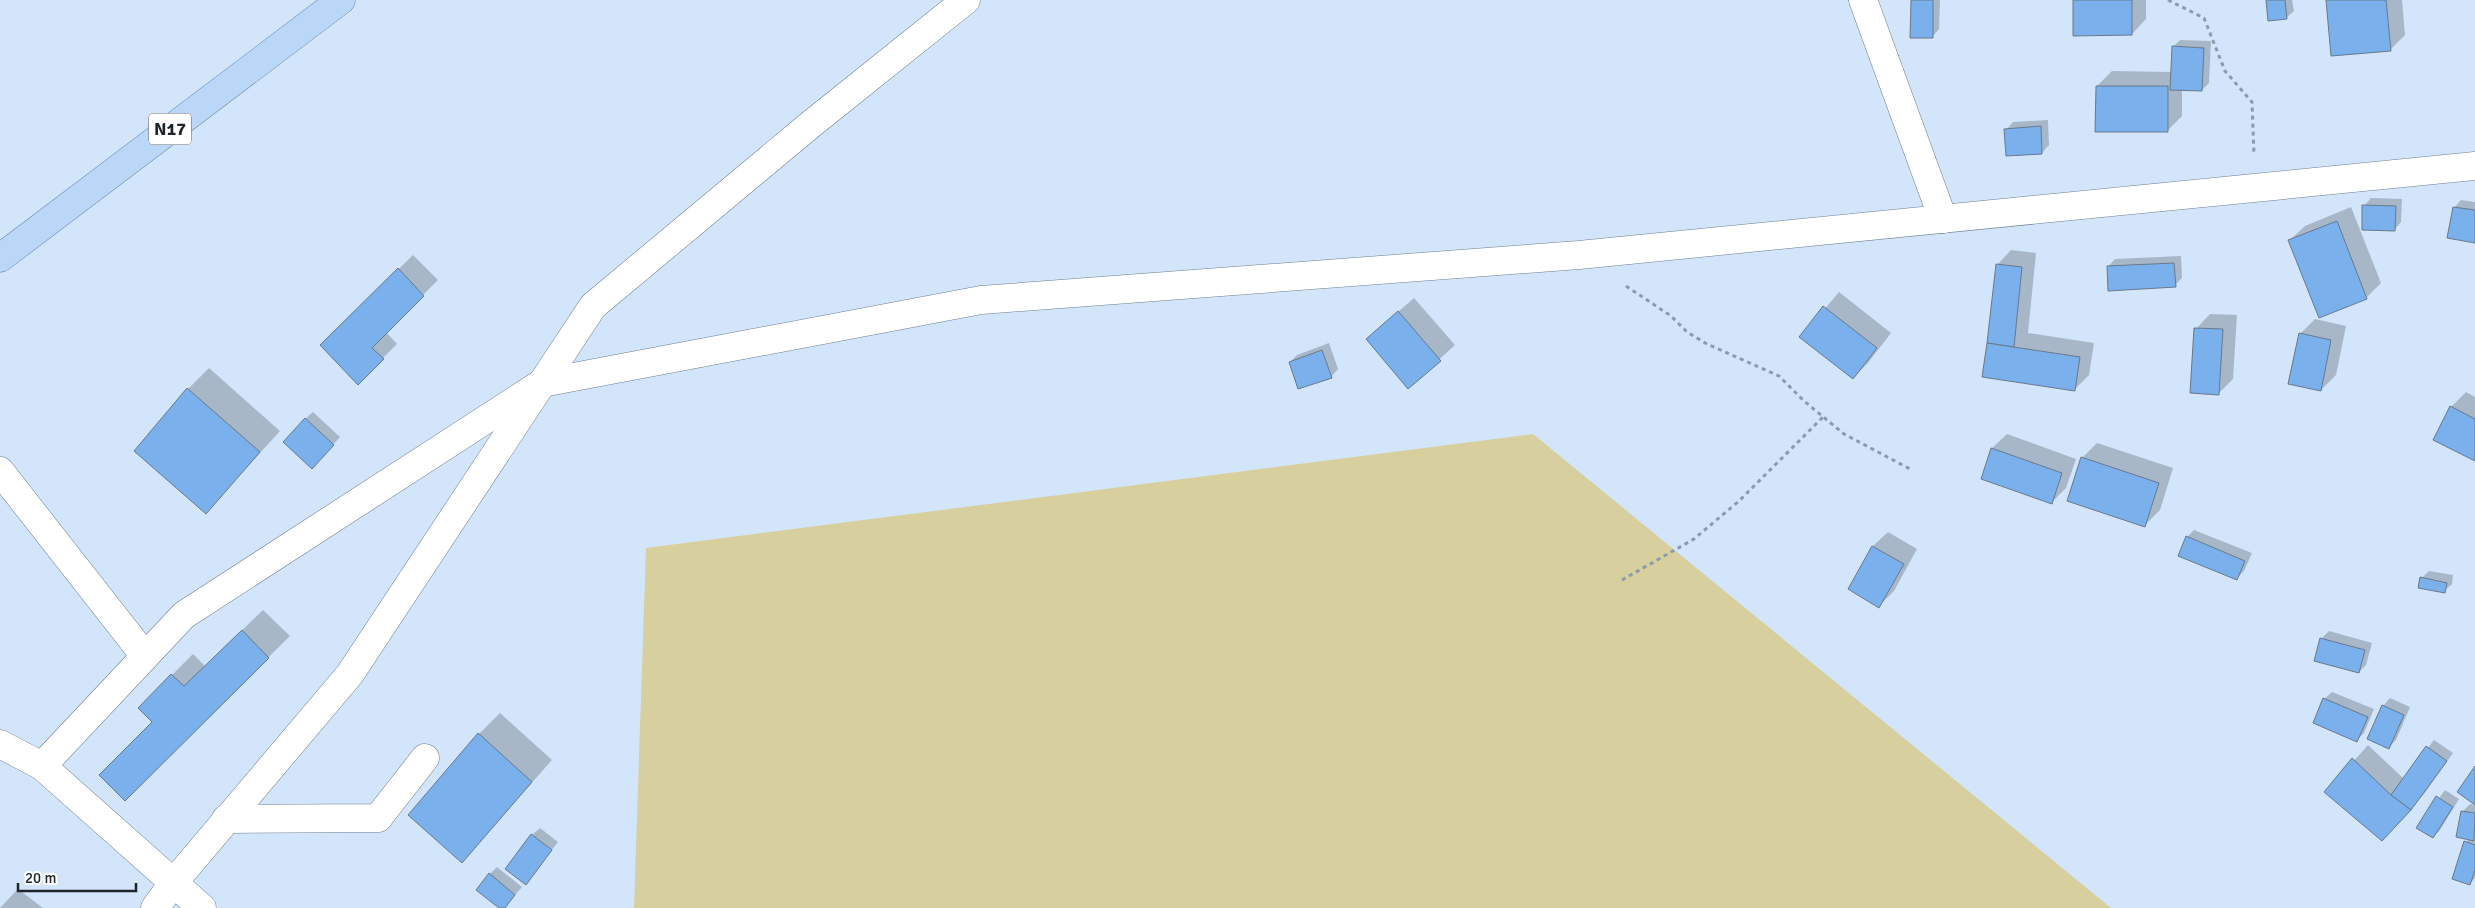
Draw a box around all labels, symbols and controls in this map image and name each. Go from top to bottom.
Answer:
road number: N17 [149,114,191,144]
scale bar [18,860,135,892]
text: 20 m [25,869,56,887]

